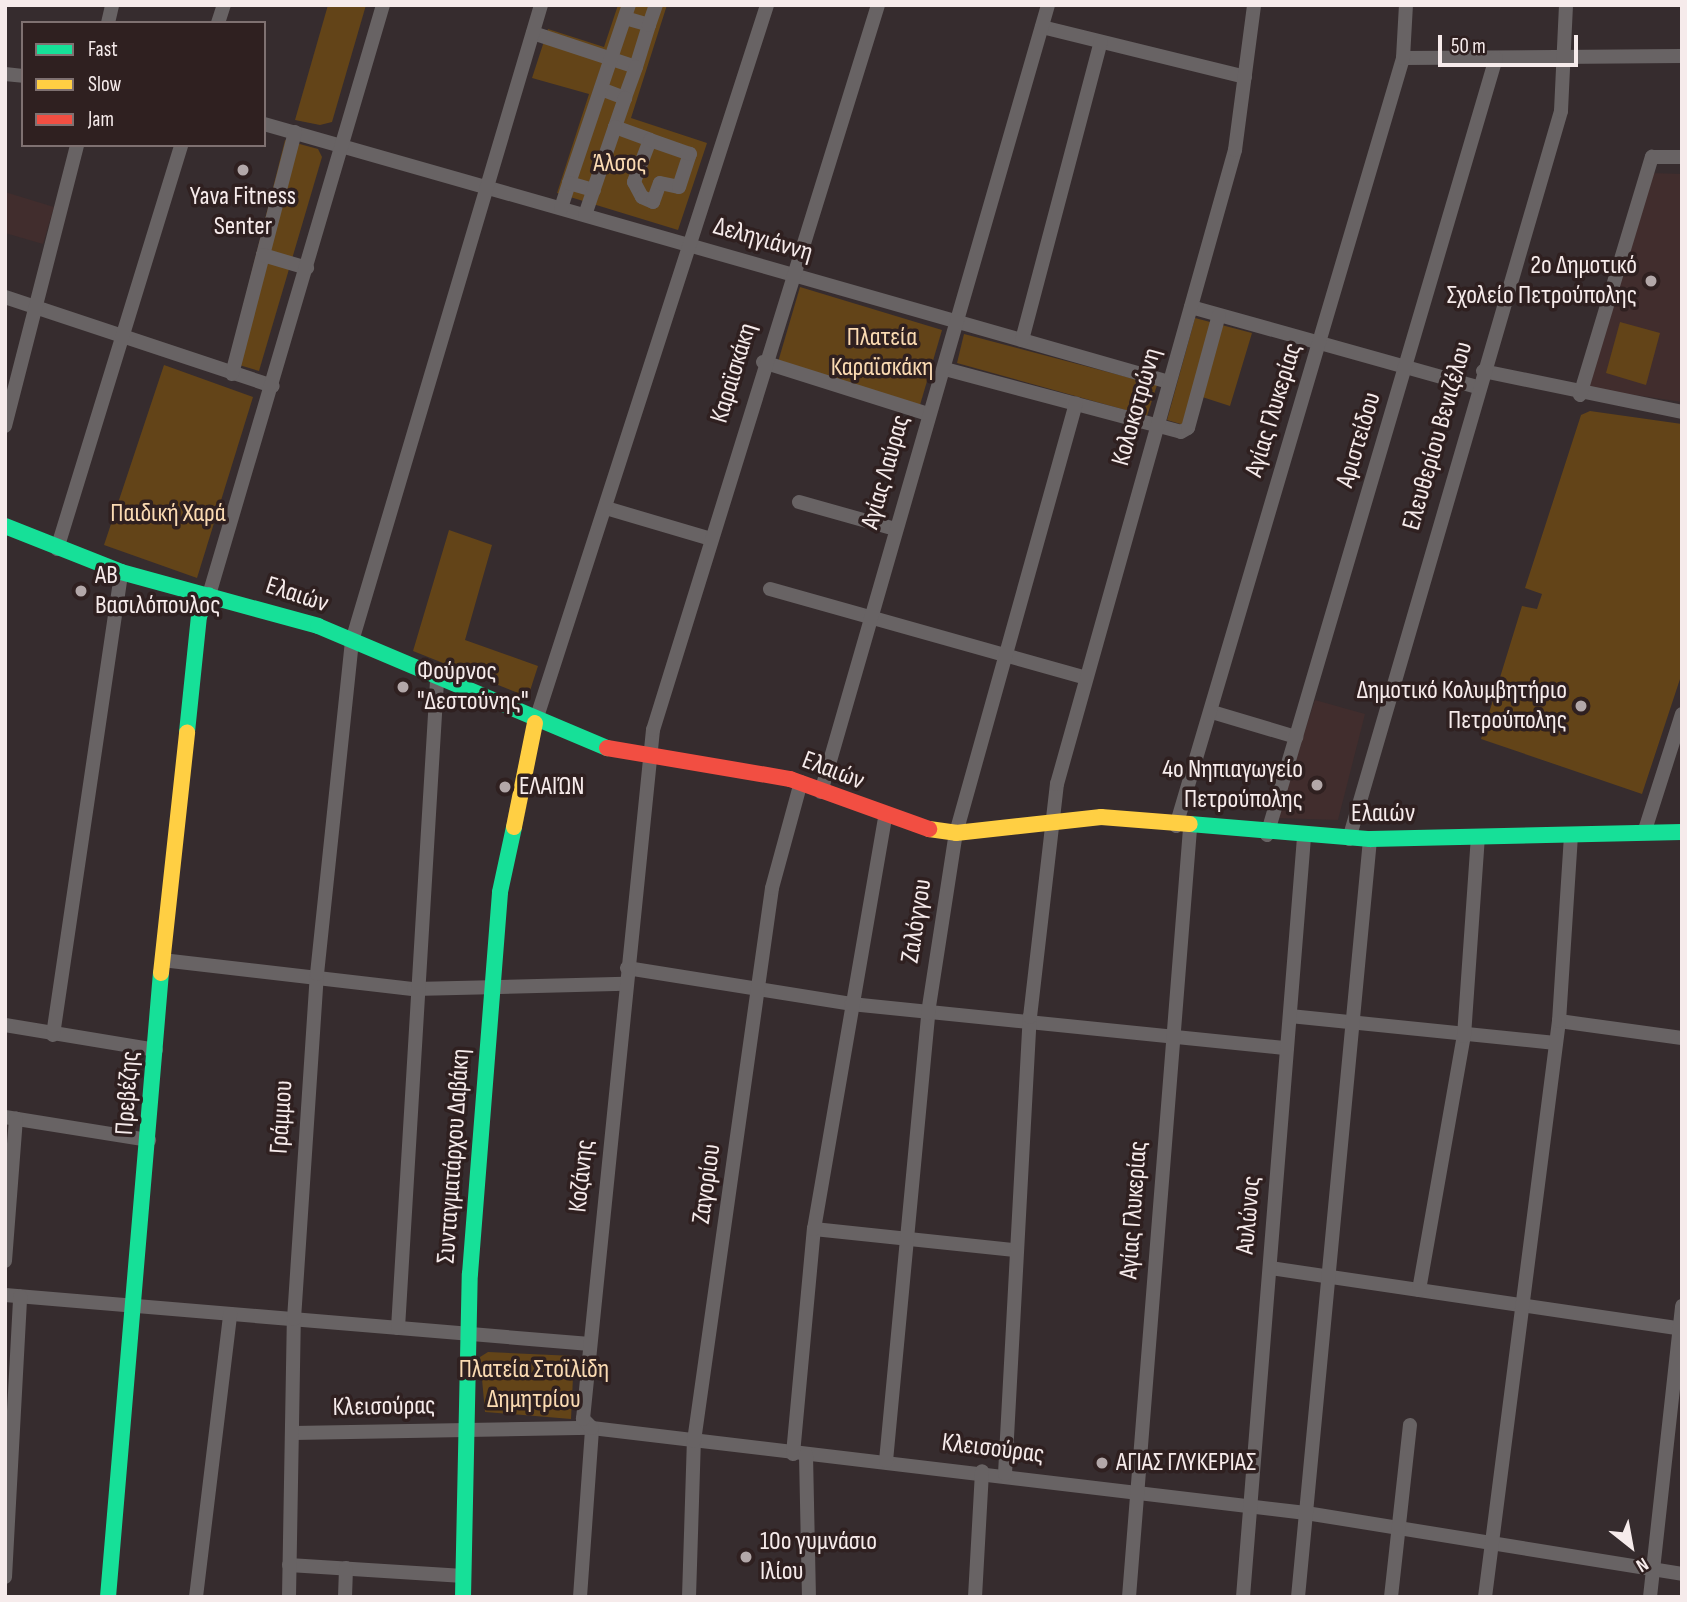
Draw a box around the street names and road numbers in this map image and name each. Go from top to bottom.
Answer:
street label: Δεληγιάννη [710,211,816,269]
street label: Καραϊσκάκη [704,319,764,427]
street label: Ελευθερίου Βενιζέλου [1396,338,1480,534]
street label: Αγίας Γλυκερίας [1239,339,1309,481]
street label: Κολοκοτρώνη [1105,345,1169,469]
street label: Αριστείδου [1330,389,1388,491]
street label: Αγίας Λαύρας [855,411,917,533]
street label: Ελαιών [262,570,332,620]
street label: Ελαιών [797,745,869,797]
street label: Ελαιών [1351,798,1415,830]
street label: Ζαλόγγου [895,877,939,965]
street label: Συνταγματάρχου Δαβάκη [431,1047,477,1265]
street label: Πρεβέζης [109,1050,147,1136]
street label: Γράμμου [264,1079,300,1155]
street label: Κοζάνης [563,1138,601,1214]
street label: Αγίας Γλυκερίας [1114,1140,1154,1280]
street label: Ζαγορίου [686,1142,728,1226]
street label: Αυλώνος [1230,1174,1268,1256]
street label: Κλεισούρας [332,1391,436,1423]
street label: Κλεισούρας [940,1427,1046,1471]

